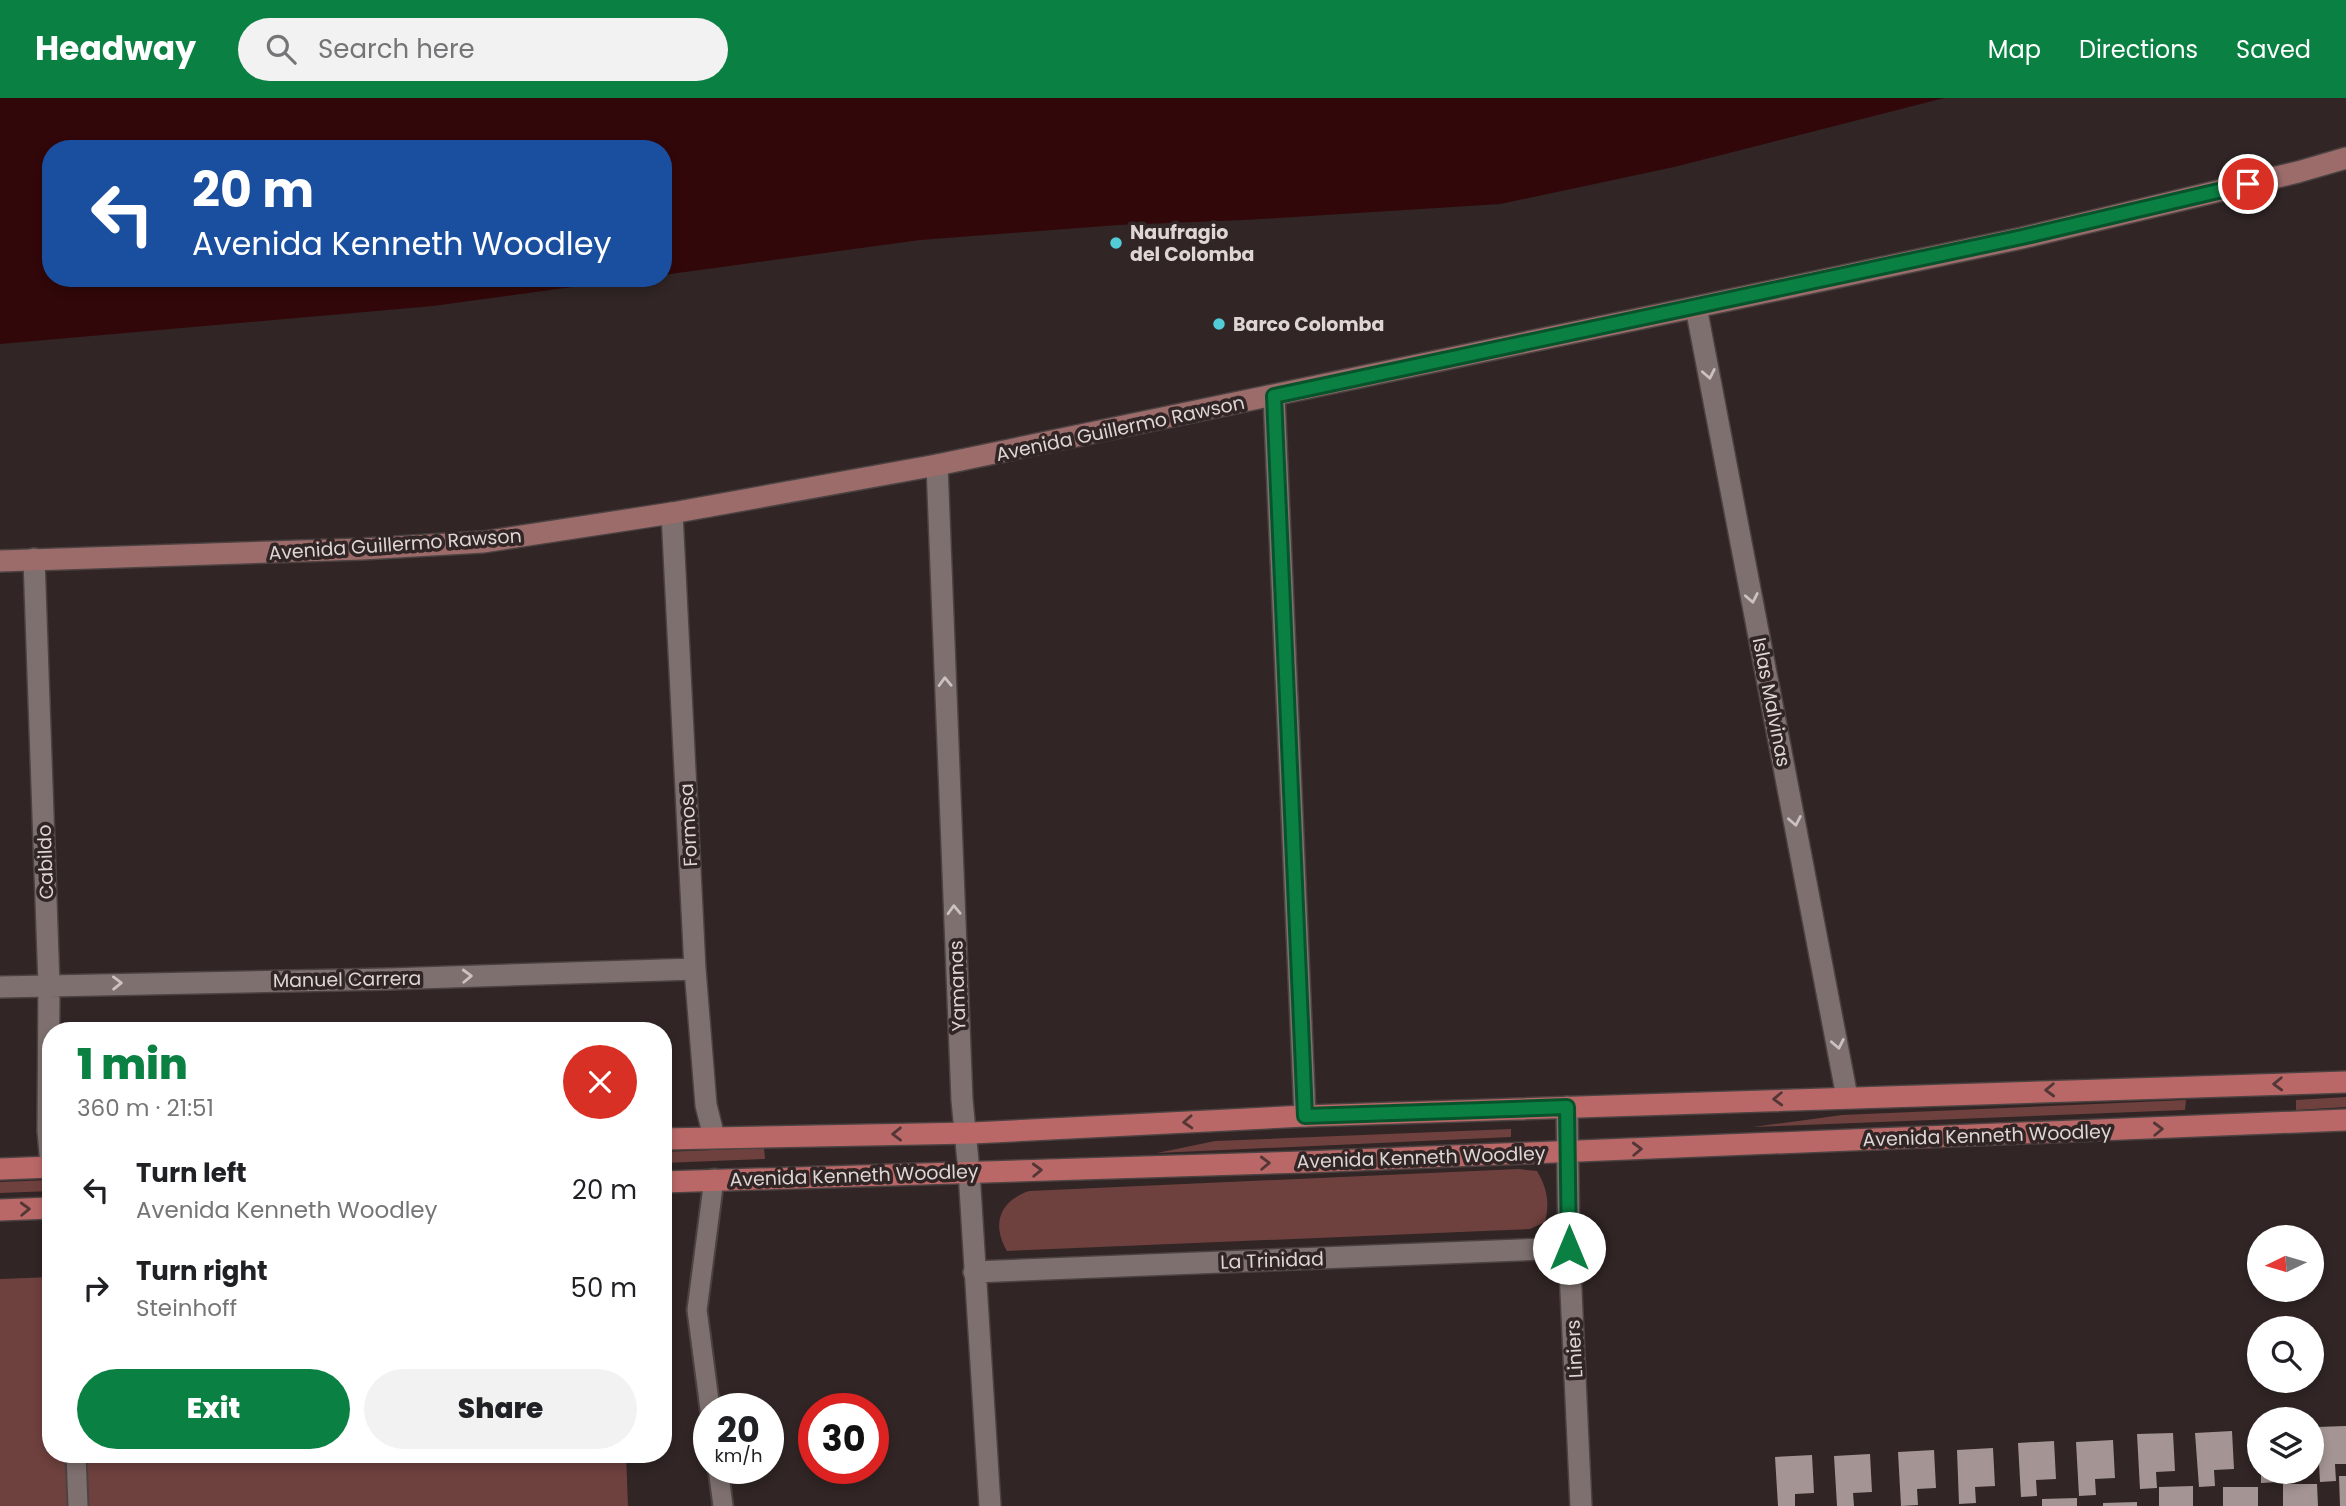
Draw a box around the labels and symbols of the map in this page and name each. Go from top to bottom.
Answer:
pin [2218,154,2278,214]
place label: Naufragio del Colomba [1130,219,1254,268]
marker: Naufragio del Colomba [1108,235,1124,251]
place label: Barco Colomba [1233,311,1384,338]
marker: Barco Colomba [1211,316,1227,332]
one-way arrow [1700,368,1715,380]
street label: Avenida Guillermo Rawson [993,389,1247,468]
street label: Avenida Guillermo Rawson [268,522,523,567]
one-way arrow [1744,592,1759,604]
street label: Islas Malvinas [1746,635,1797,769]
one-way arrow [938,676,953,687]
street label: Formosa [673,783,704,867]
one-way arrow [1787,815,1802,827]
street label: Cabildo [31,824,60,900]
one-way arrow [947,904,962,915]
street label: Yamanas [942,940,973,1032]
street label: Manuel Carrera [273,965,421,994]
one-way arrow [462,969,473,984]
one-way arrow [112,976,123,991]
one-way arrow [1830,1038,1845,1050]
one-way arrow [2272,1076,2283,1091]
one-way arrow [2045,1083,2056,1098]
one-way arrow [1773,1092,1784,1107]
one-way arrow [1182,1114,1193,1129]
street label: Avenida Kenneth Woodley [1862,1118,2112,1153]
one-way arrow [2152,1121,2163,1136]
one-way arrow [891,1126,902,1142]
street label: Avenida Kenneth Woodley [1296,1140,1546,1175]
one-way arrow [1631,1142,1642,1157]
one-way arrow [1260,1156,1271,1171]
street label: Avenida Kenneth Woodley [729,1158,979,1193]
one-way arrow [1032,1162,1043,1177]
one-way arrow [20,1202,31,1217]
position arrow [1532,1211,1606,1285]
north arrow [2247,1225,2324,1302]
street label: La Trinidad [1220,1245,1324,1276]
street label: Liniers [1559,1319,1590,1379]
speed limit sign: 30 [798,1393,889,1484]

